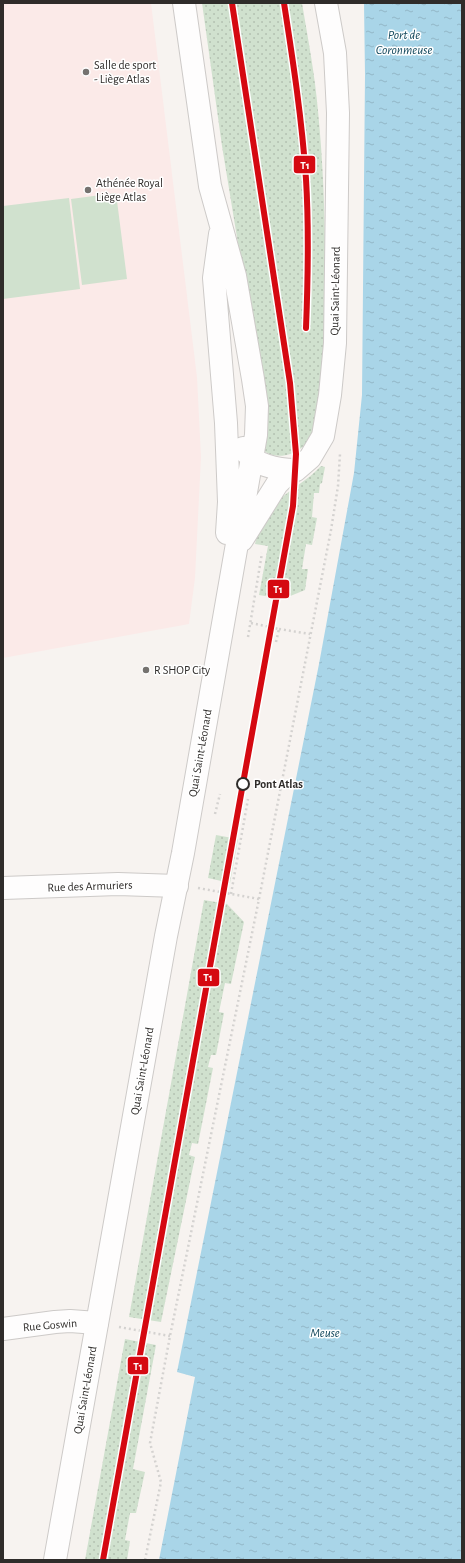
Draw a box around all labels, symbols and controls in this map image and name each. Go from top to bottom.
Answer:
water label: Port de Coronmeuse [376,29,432,57]
place label: Salle de sport - Liège Atlas [94,59,156,85]
marker: Salle de sport - Liège Atlas [81,67,91,77]
line badge: T1 [293,155,316,174]
text: T1 [300,160,310,171]
place label: Athénée Royal Liège Atlas [96,177,163,203]
marker: Athénée Royal Liège Atlas [83,185,93,195]
street label: Quai Saint-Léonard [328,246,343,336]
line badge: T1 [267,579,290,599]
text: T1 [273,584,283,595]
place label: R SHOP City [154,664,210,677]
marker: R SHOP City [141,665,151,675]
street label: Quai Saint-Léonard [186,708,215,798]
marker: Pont Atlas [236,777,250,791]
place label: Pont Atlas [254,778,303,790]
street label: Rue des Armuriers [47,879,133,893]
line badge: T1 [197,968,220,987]
text: T1 [203,972,213,983]
street label: Quai Saint-Léonard [128,1026,157,1116]
street label: Rue Goswin [22,1317,78,1333]
water label: Meuse [310,1327,340,1340]
street label: Quai Saint-Léonard [71,1345,100,1435]
line badge: T1 [127,1356,149,1375]
text: T1 [133,1361,143,1372]

